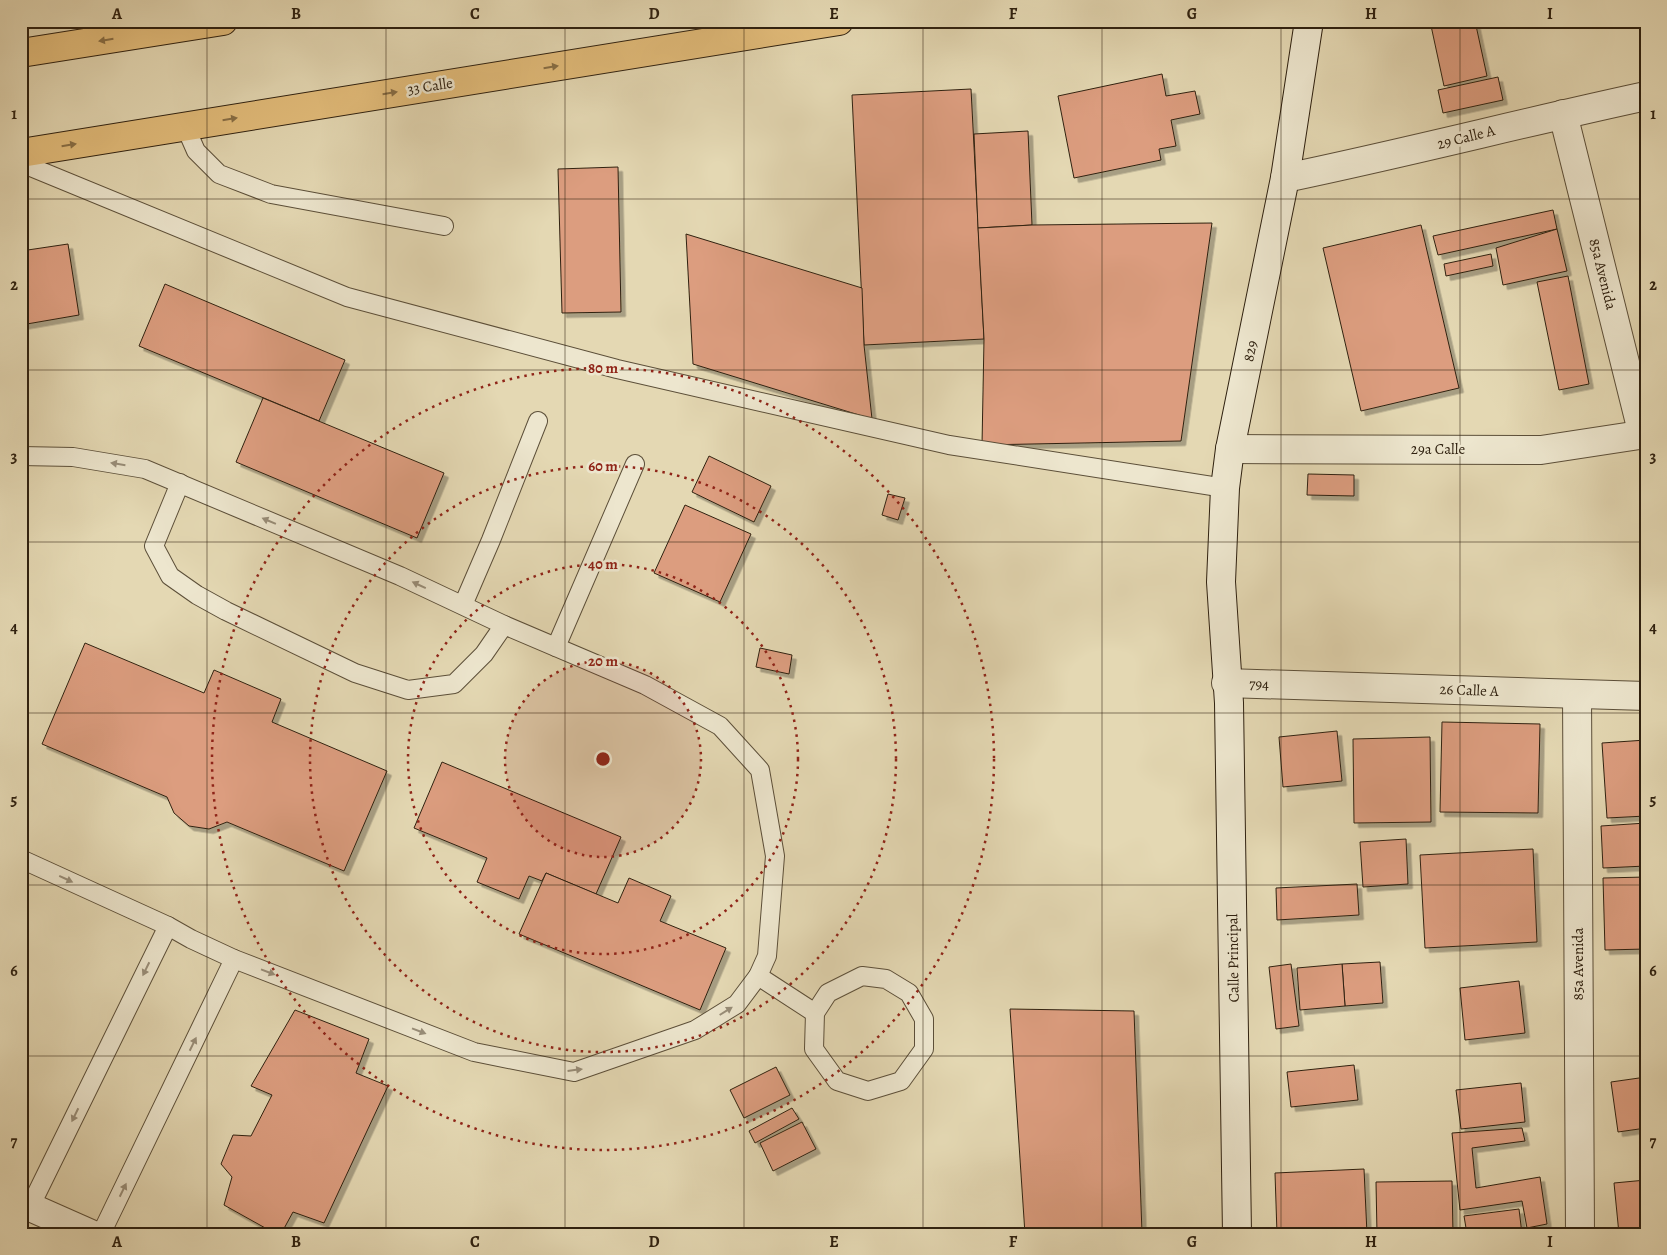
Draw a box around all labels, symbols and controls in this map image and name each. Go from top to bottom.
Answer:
text: A [111,3,123,25]
text: B [291,3,301,25]
text: C [470,3,480,25]
text: D [648,3,660,25]
text: E [829,3,839,25]
text: F [1009,3,1018,25]
text: G [1187,3,1197,25]
text: H [1365,3,1377,25]
text: I [1547,3,1553,25]
one-way arrow [97,36,113,44]
one-way arrow [543,63,559,71]
street label: 33 Calle [406,72,454,99]
one-way arrow [382,88,398,96]
text: 1 [11,103,17,125]
text: 1 [1650,103,1656,125]
one-way arrow [222,114,238,122]
street label: 29 Calle A [1435,120,1497,154]
one-way arrow [62,141,78,149]
street label: 85a Avenida [1584,236,1622,312]
text: 2 [10,274,18,296]
text: 2 [1649,274,1657,296]
street label: 829 [1238,338,1262,363]
text: 80 m [588,358,618,378]
street label: 29a Calle [1411,439,1465,459]
text: 3 [11,446,18,468]
text: 3 [1650,446,1657,468]
text: 60 m [588,456,618,476]
one-way arrow [109,460,125,468]
one-way arrow [262,516,276,524]
text: 40 m [588,554,618,574]
one-way arrow [412,580,426,588]
text: 4 [10,617,18,639]
text: 4 [1649,617,1657,639]
text: 20 m [588,651,618,671]
street label: 794 [1249,674,1270,694]
street label: 26 Calle A [1439,679,1499,701]
centre of rings [594,750,612,768]
text: 5 [11,789,18,811]
text: 5 [1650,789,1657,811]
one-way arrow [59,875,73,883]
street label: Calle Principal [1222,913,1244,1003]
street label: 85a Avenida [1568,928,1588,1000]
text: 6 [10,960,18,982]
text: 6 [1649,960,1657,982]
one-way arrow [142,962,150,976]
one-way arrow [261,968,276,976]
one-way arrow [719,1006,732,1016]
one-way arrow [412,1027,426,1035]
one-way arrow [189,1036,198,1051]
one-way arrow [568,1066,584,1074]
one-way arrow [71,1108,79,1122]
text: 7 [11,1131,18,1153]
text: 7 [1650,1131,1657,1153]
one-way arrow [119,1183,127,1197]
text: A [111,1231,123,1253]
text: B [291,1231,301,1253]
text: C [470,1231,480,1253]
text: D [648,1231,660,1253]
text: E [829,1231,839,1253]
text: F [1009,1231,1018,1253]
text: G [1187,1231,1197,1253]
text: H [1365,1231,1377,1253]
text: I [1547,1231,1553,1253]

